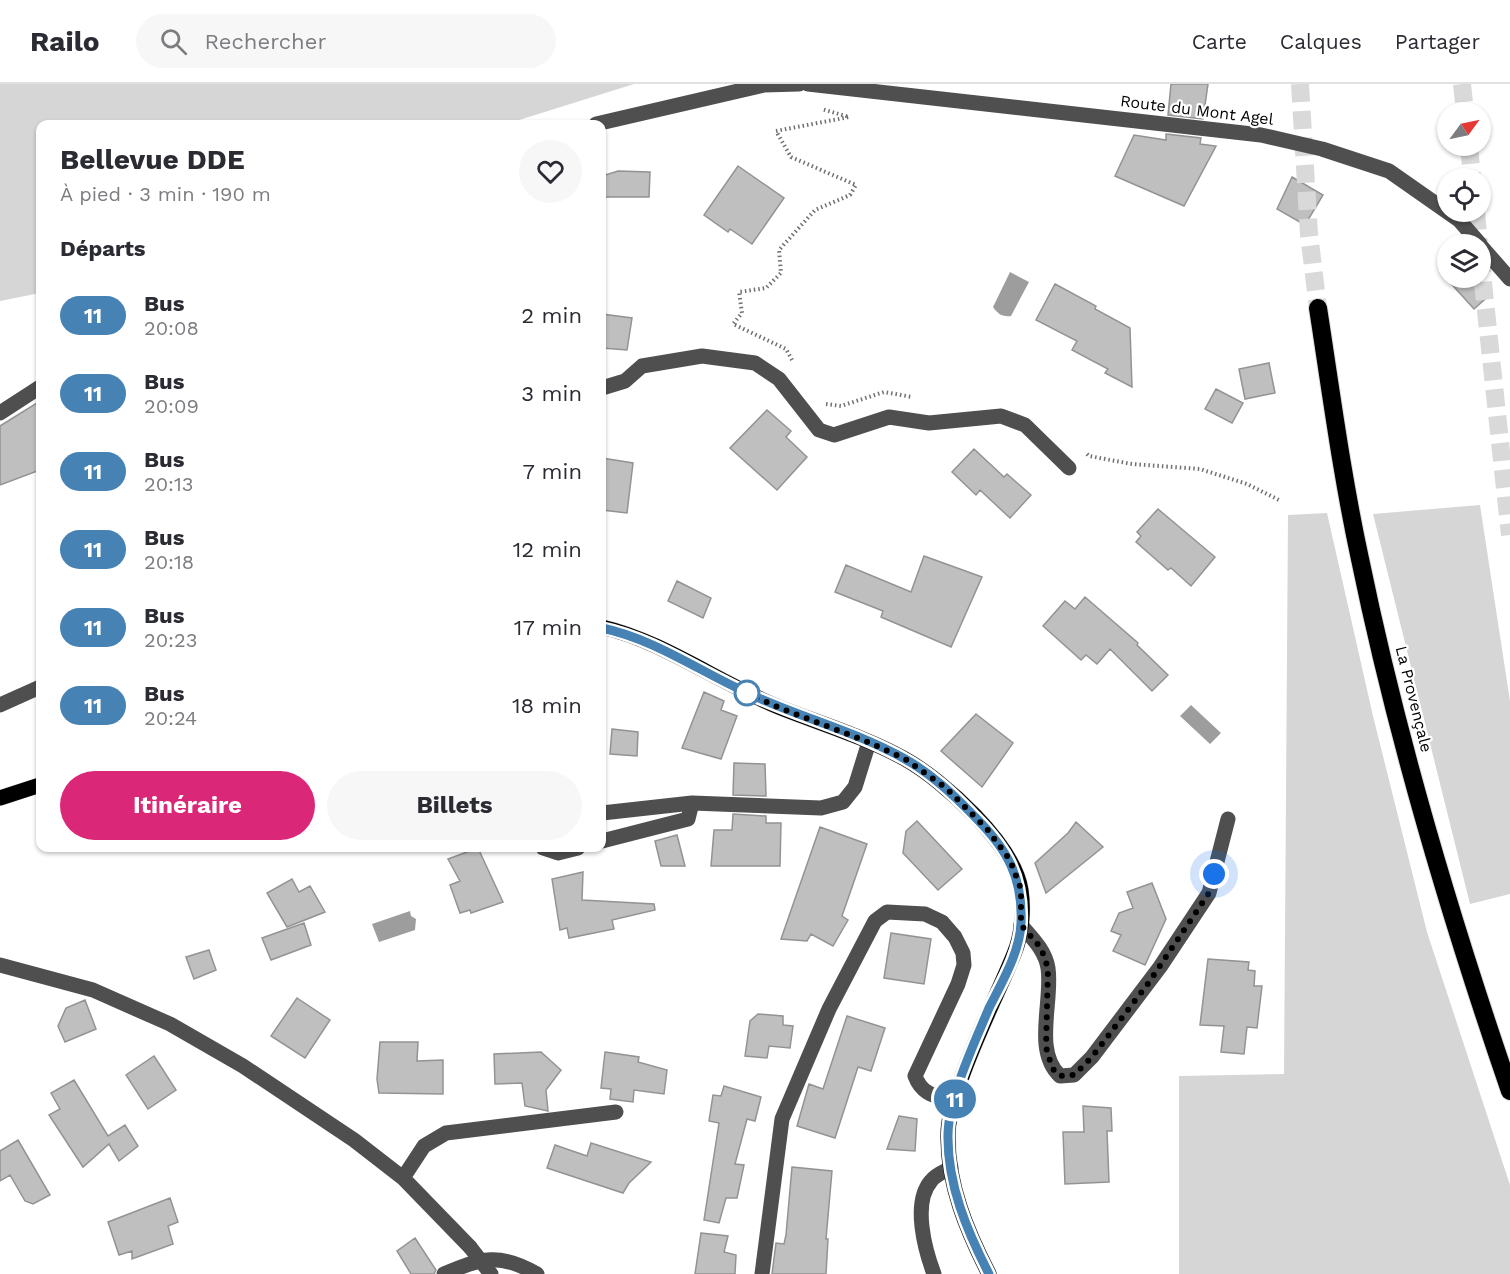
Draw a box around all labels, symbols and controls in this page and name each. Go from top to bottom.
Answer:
search box [136,14,556,68]
text: Railo [30,25,100,58]
icon: search [157,25,190,58]
text: Rechercher [205,29,326,54]
text: Carte [1192,29,1247,54]
text: Calques [1280,29,1362,54]
text: Partager [1395,29,1480,54]
street label: Route du Mont Agel [1119,91,1275,129]
north arrow [1437,102,1491,156]
map controls [1437,102,1491,288]
button: heart [519,140,582,203]
text: Bellevue DDE [60,143,245,176]
button: locate [1437,168,1491,222]
text: À pied · 3 min · 190 m [60,182,271,206]
button: layers [1437,234,1491,288]
text: Départs [60,236,146,261]
text: Bus [144,291,184,316]
text: 11 [84,303,102,328]
text: 2 min [521,303,582,328]
text: 20:08 [144,316,199,340]
text: Bus [144,369,184,394]
text: 11 [84,381,102,406]
text: 3 min [521,381,582,406]
text: 20:09 [144,394,199,418]
text: Bus [144,447,184,472]
text: 11 [84,459,102,484]
text: 7 min [522,459,582,484]
text: 20:13 [144,472,193,496]
text: Bus [144,525,184,550]
text: 11 [84,537,102,562]
text: 12 min [513,537,582,562]
text: 20:18 [144,550,194,574]
text: Bus [144,603,184,628]
text: 11 [84,615,102,640]
text: 17 min [514,615,582,640]
text: 20:23 [144,628,197,652]
street label: La Provençale [1392,644,1436,754]
unlabelled marker [734,680,760,706]
text: Bus [144,681,184,706]
text: 11 [84,693,102,718]
text: 18 min [512,693,582,718]
text: 20:24 [144,706,197,730]
button: Itinéraire [60,771,315,840]
button: Billets [327,771,582,840]
your location [1199,859,1229,889]
line badge: 11 [928,1080,982,1118]
text: 11 [946,1087,964,1112]

